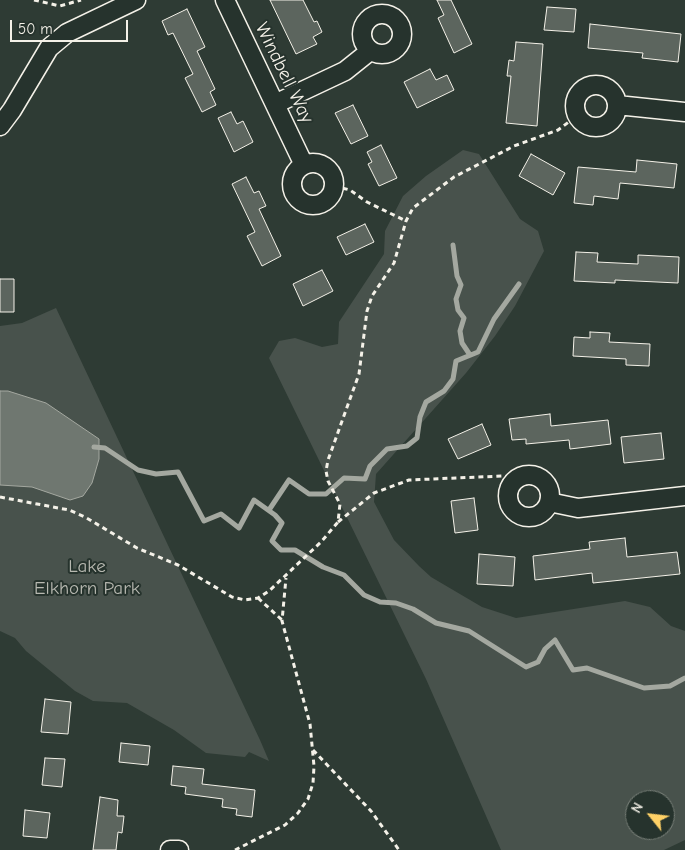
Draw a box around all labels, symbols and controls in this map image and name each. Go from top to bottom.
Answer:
scale bar [12,10,130,42]
street label: Windbell Way [250,19,318,127]
text: 50 m [18,20,53,38]
park label: Lake Elkhorn Park [34,556,140,600]
north arrow [625,790,675,840]
text: N [628,800,647,816]

